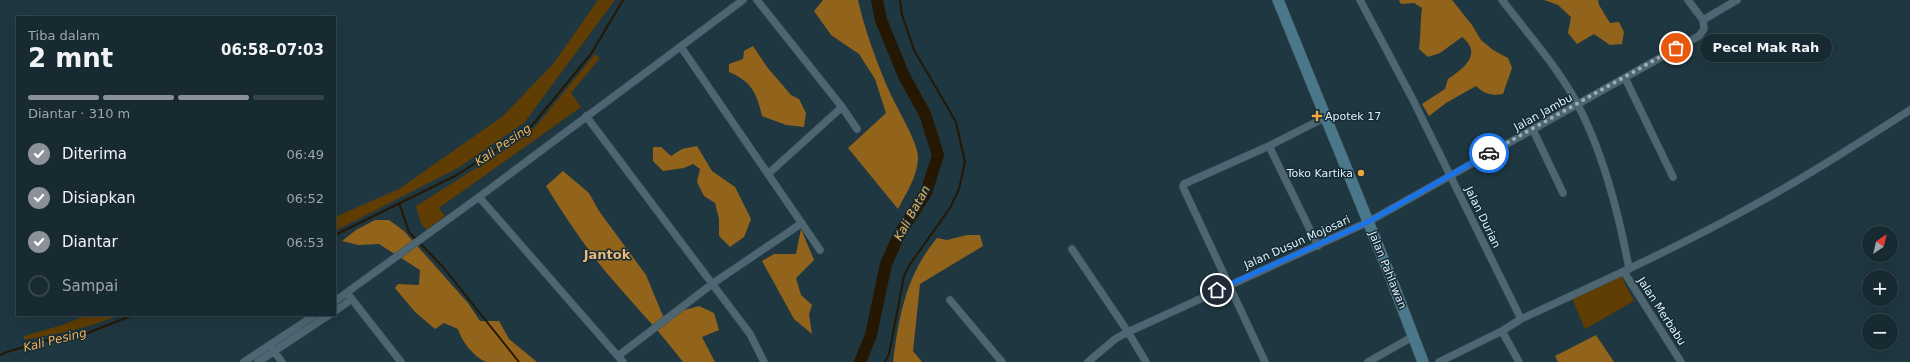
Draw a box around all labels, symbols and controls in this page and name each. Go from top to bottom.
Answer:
text: Tiba dalam [28,28,100,43]
pin [1659,31,1693,65]
callout: Pecel Mak Rah [1700,34,1832,62]
icon: bag [1665,37,1687,59]
text: Pecel Mak Rah [1713,40,1819,55]
text: 06:58–07:03 [221,41,324,59]
text: 2 mnt [28,43,113,73]
street label: Jalan Jambu [1511,91,1575,134]
text: Diantar · 310 m [28,106,130,121]
place label: Apotek 17 [1325,110,1381,123]
marker: Apotek 17 [1312,111,1322,121]
water label: Kali Pesing [472,121,534,169]
courier [1469,133,1509,173]
icon: car [1478,142,1500,164]
icon: check [28,143,50,165]
text: Diterima [62,145,127,163]
text: 06:49 [287,147,324,162]
place label: Toko Kartika [1286,167,1353,180]
marker: Toko Kartika [1356,168,1366,178]
water label: Kali Batan [891,183,933,243]
street label: Jalan Durian [1462,183,1503,250]
icon: check [28,187,50,209]
text: Disiapkan [62,189,136,207]
text: 06:52 [287,191,324,206]
street label: Jalan Dusun Mojosari [1241,213,1352,272]
north arrow [1862,226,1898,262]
map controls [1862,226,1898,350]
street label: Jalan Pahlawan [1366,229,1409,311]
icon: check [28,231,50,253]
text: Diantar [62,233,118,251]
text: 06:53 [287,235,324,250]
district label: Jantok [583,247,631,262]
button: + [1862,270,1898,306]
pin [1200,273,1234,307]
street label: Jalan Merbabu [1634,274,1688,348]
text: Sampai [62,277,118,295]
icon: home [1206,279,1228,301]
button: − [1862,314,1898,350]
water label: Kali Pesing [22,325,88,355]

